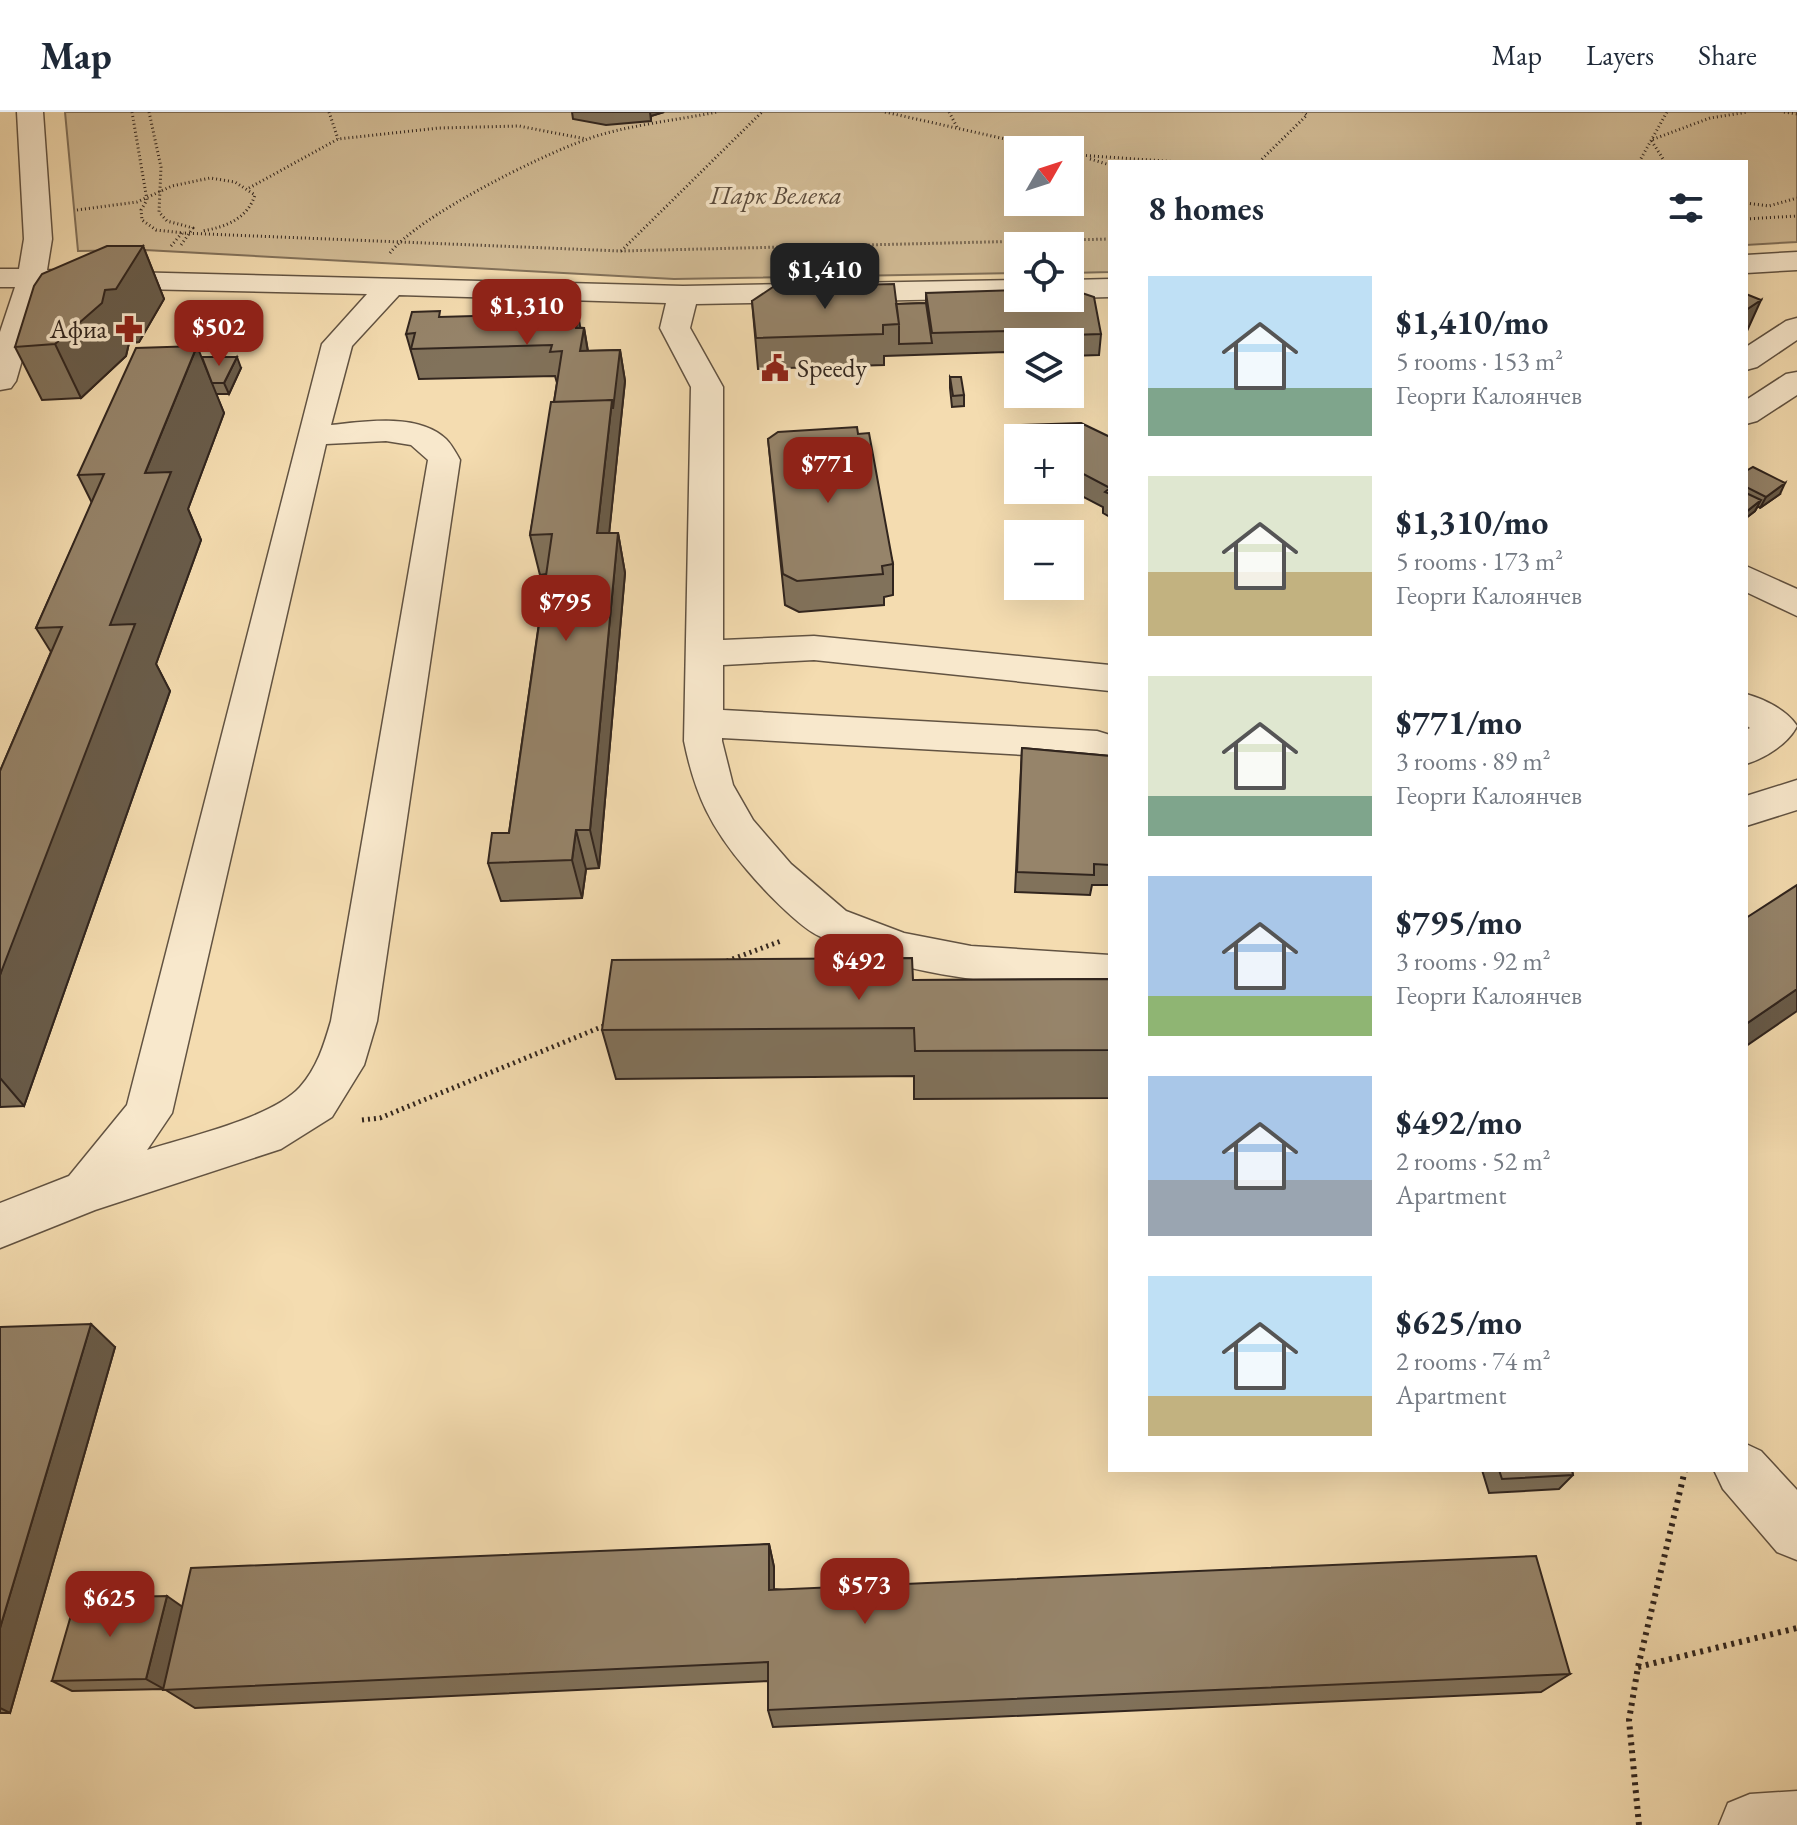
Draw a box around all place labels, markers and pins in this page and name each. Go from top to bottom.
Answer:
pin: $1,410 [760,243,890,311]
pin: $1,310 [462,279,592,347]
pin: $502 [172,300,266,368]
place label: Афиа [49,312,108,346]
pharmacy icon: Афиа [114,314,144,344]
place label: Speedy [797,351,868,385]
public building icon: Speedy [760,353,790,383]
pin: $771 [781,437,875,505]
pin: $795 [519,575,613,643]
pin: $492 [812,934,906,1002]
pin: $573 [818,1558,912,1626]
pin: $625 [63,1571,157,1639]

